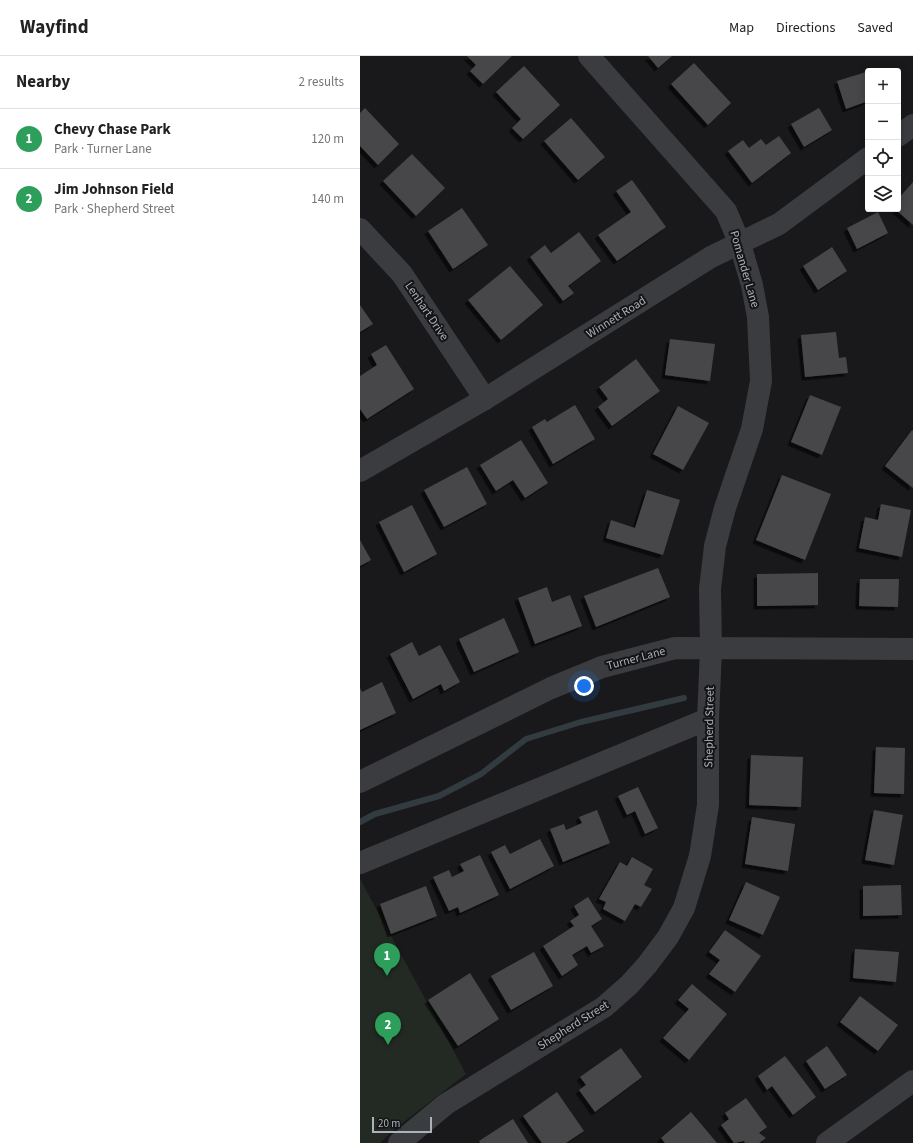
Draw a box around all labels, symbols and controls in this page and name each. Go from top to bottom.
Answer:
text: Wayfind [20,14,89,41]
text: Map [729,18,754,38]
text: Directions [776,18,835,38]
text: Saved [857,18,893,38]
map controls [865,68,901,212]
button: + [865,68,901,104]
text: Nearby [16,70,70,94]
text: 2 results [299,73,344,91]
button: − [865,104,901,140]
text: Chevy Chase Park [54,119,171,140]
text: 1 [26,130,32,148]
text: 120 m [311,130,344,148]
text: Park · Turner Lane [54,140,152,158]
button: locate [865,140,901,176]
button: layers [865,176,901,212]
text: Jim Johnson Field [54,179,174,200]
text: 2 [26,190,32,208]
text: 140 m [311,190,344,208]
text: Park · Shepherd Street [54,200,175,218]
street label: Pomander Lane [725,229,764,310]
street label: Lenhart Drive [401,279,453,344]
street label: Winnett Road [583,292,649,342]
street label: Turner Lane [605,642,667,674]
your location [574,676,594,696]
street label: Shepherd Street [700,686,719,768]
pin: 1 [374,943,400,976]
street label: Shepherd Street [534,997,612,1054]
pin: 2 [375,1012,401,1045]
scale bar [372,1115,432,1134]
text: 20 m [378,1116,400,1131]

